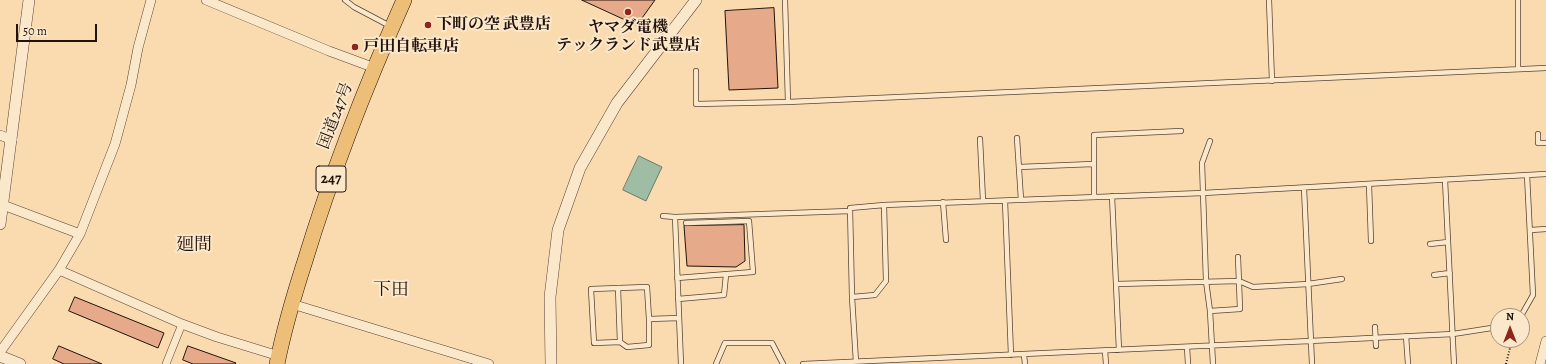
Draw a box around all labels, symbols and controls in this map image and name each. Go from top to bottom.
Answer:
marker: ヤマダ電機 テックランド武豊店 [623,7,633,17]
place label: 下町の空 武豊店 [436,15,551,35]
scale bar [18,16,99,42]
place label: ヤマダ電機 テックランド武豊店 [556,18,700,56]
marker: 下町の空 武豊店 [423,20,433,30]
text: 50 m [23,23,47,39]
place label: 戸田自転車店 [363,37,459,57]
marker: 戸田自転車店 [350,42,360,52]
street label: 国道247号 [315,80,357,152]
road number: 247 [316,166,346,192]
district label: 廻間 [176,235,212,257]
district label: 下田 [373,280,409,302]
north arrow [1490,308,1530,348]
text: N [1506,309,1514,324]

